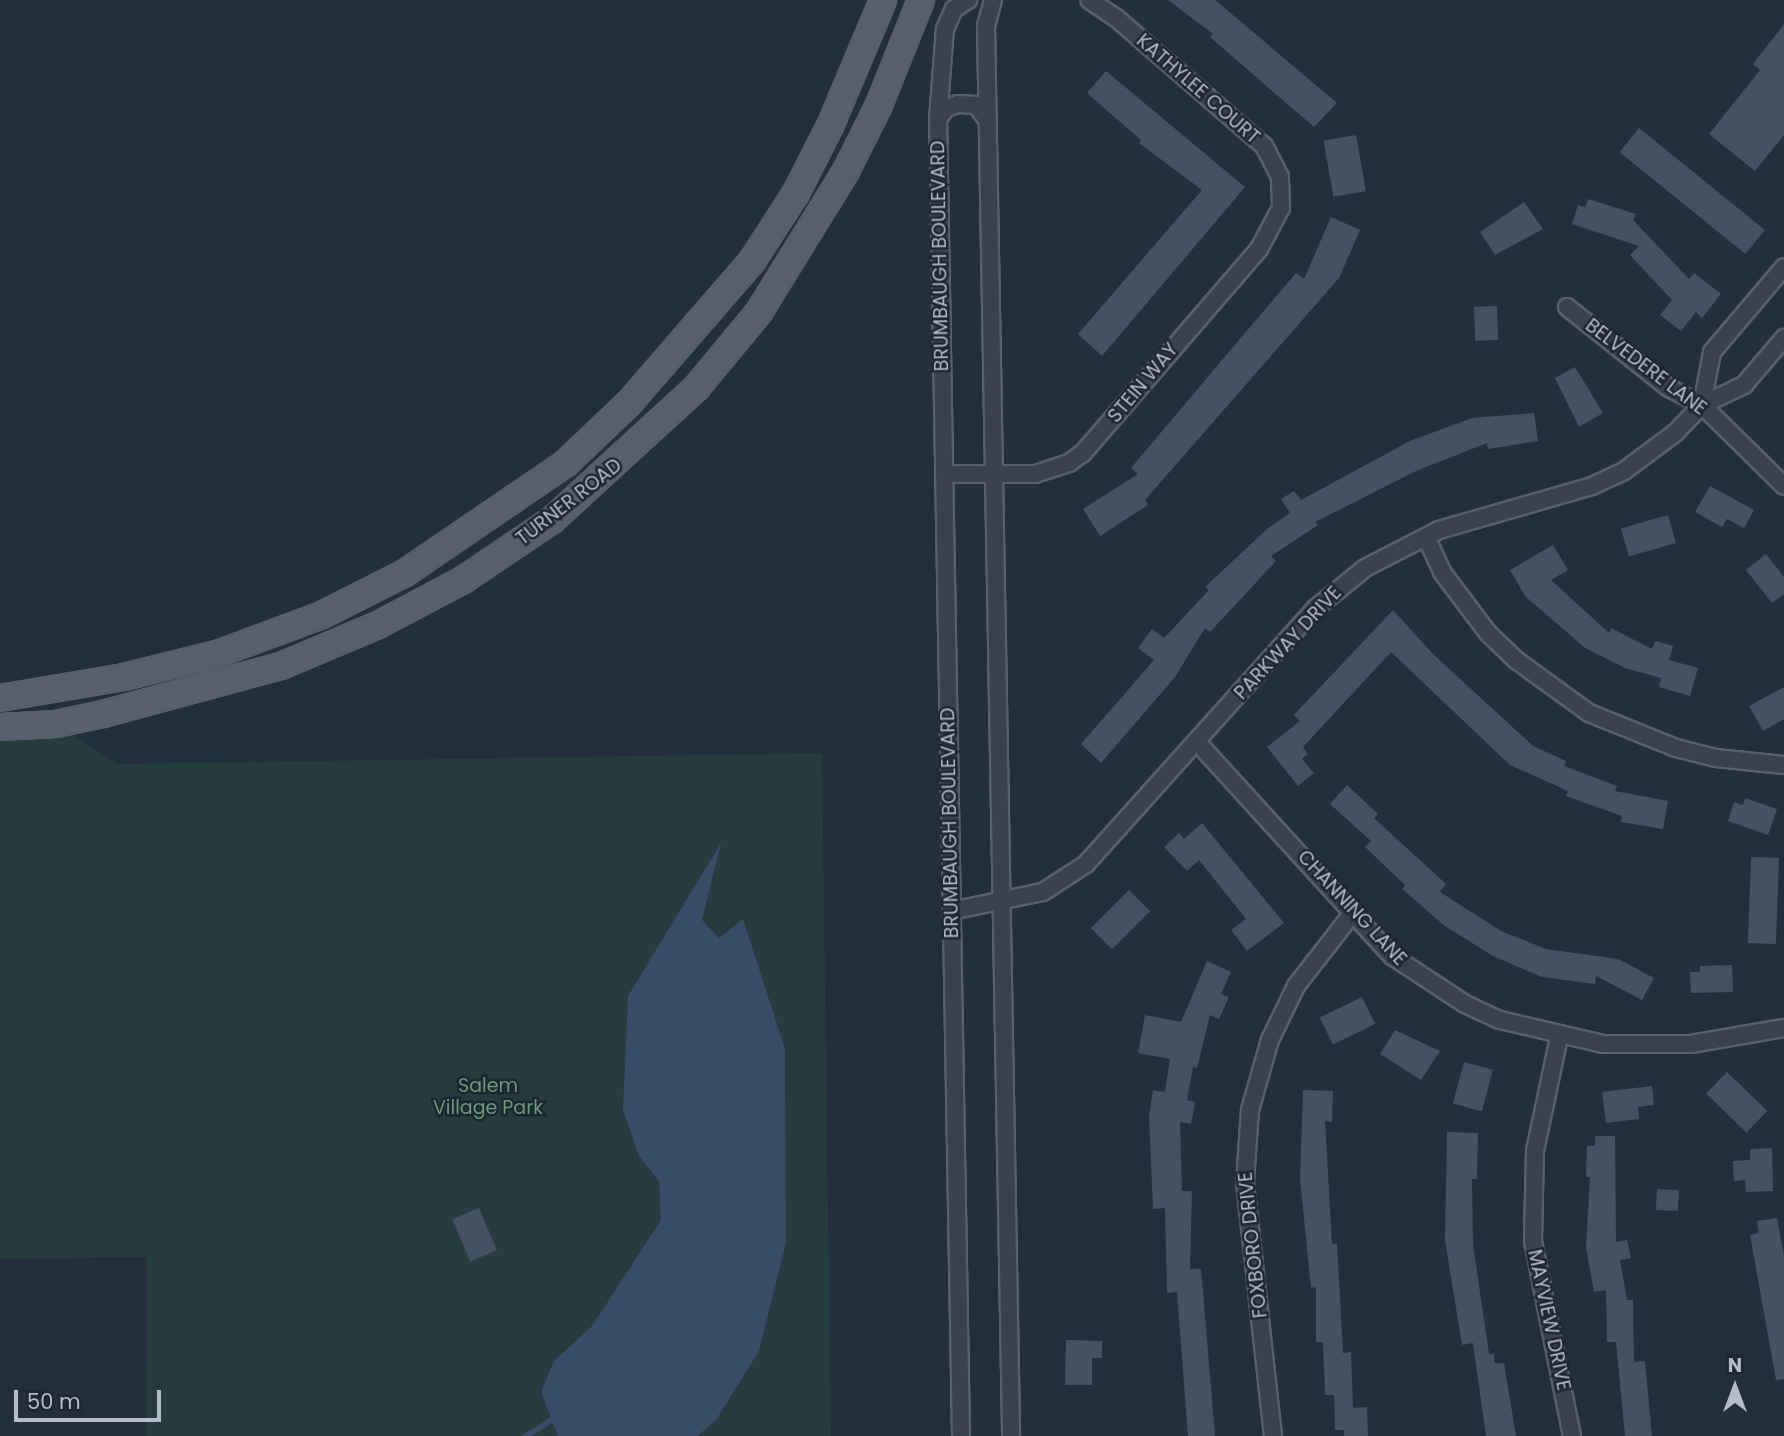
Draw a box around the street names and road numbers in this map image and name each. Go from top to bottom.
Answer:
street label: KATHYLEE COURT [1132,29,1264,149]
street label: BRUMBAUGH BOULEVARD [927,140,953,372]
street label: BELVEDERE LANE [1581,314,1711,420]
street label: STEIN WAY [1103,339,1183,427]
street label: TURNER ROAD [512,454,626,550]
street label: PARKWAY DRIVE [1230,582,1346,704]
street label: BRUMBAUGH BOULEVARD [937,707,963,939]
street label: CHANNING LANE [1293,846,1411,970]
street label: FOXBORO DRIVE [1234,1171,1272,1319]
street label: MAYVIEW DRIVE [1523,1248,1575,1392]

